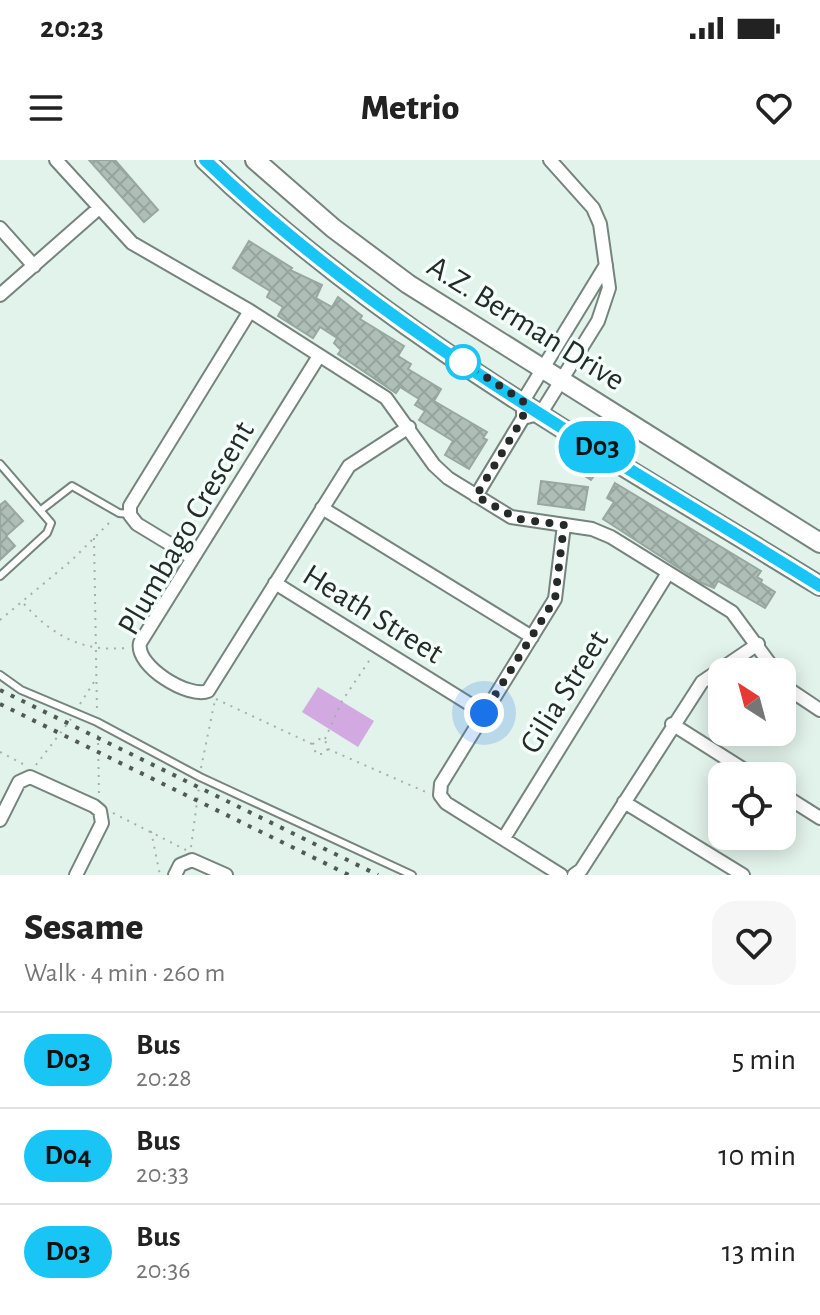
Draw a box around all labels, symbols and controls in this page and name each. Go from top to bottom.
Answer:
text: 20:23 [40,13,104,43]
icon: menu [24,86,68,130]
icon: heart [752,86,796,130]
text: Metrio [361,90,459,126]
street label: A.Z. Berman Drive [422,250,630,396]
unlabelled marker [446,345,480,379]
street label: Plumbago Crescent [112,416,260,640]
line badge: D03 [551,421,643,473]
text: D03 [575,433,620,461]
street label: Heath Street [297,559,449,669]
street label: Gilia Street [514,625,614,759]
north arrow [708,658,796,746]
map controls [708,658,796,850]
your location [464,693,504,733]
button: locate [708,762,796,850]
button: heart [712,901,796,985]
text: Sesame [24,909,143,947]
text: Walk · 4 min · 260 m [24,960,225,986]
text: Bus [136,1030,181,1060]
text: 5 min [732,1045,796,1075]
text: D03 [46,1046,91,1074]
text: 20:28 [136,1065,192,1091]
text: Bus [136,1126,181,1156]
text: 10 min [718,1141,796,1171]
text: D04 [44,1142,92,1170]
text: 20:33 [136,1161,189,1187]
text: Bus [136,1222,181,1252]
text: 13 min [722,1237,796,1267]
text: D03 [46,1238,91,1266]
text: 20:36 [136,1257,190,1283]

